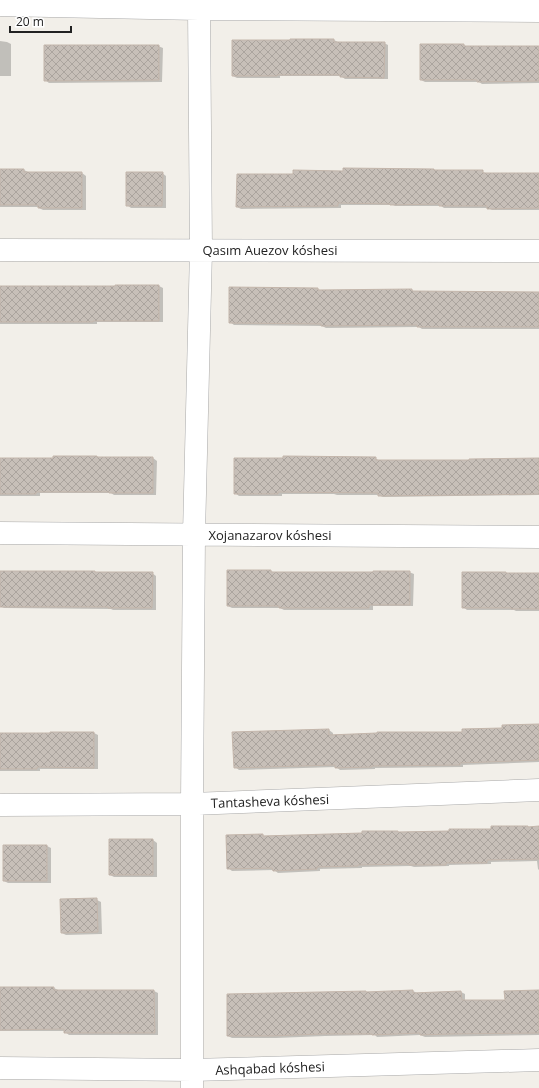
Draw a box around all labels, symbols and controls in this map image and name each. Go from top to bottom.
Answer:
scale bar [10,8,71,34]
text: 20 m [16,13,44,30]
street label: Qasım Auezov kóshesi [202,241,338,259]
street label: Xojanazarov kóshesi [209,526,331,544]
street label: Tantasheva kóshesi [211,790,329,812]
street label: Ashqabad kóshesi [215,1057,325,1079]

